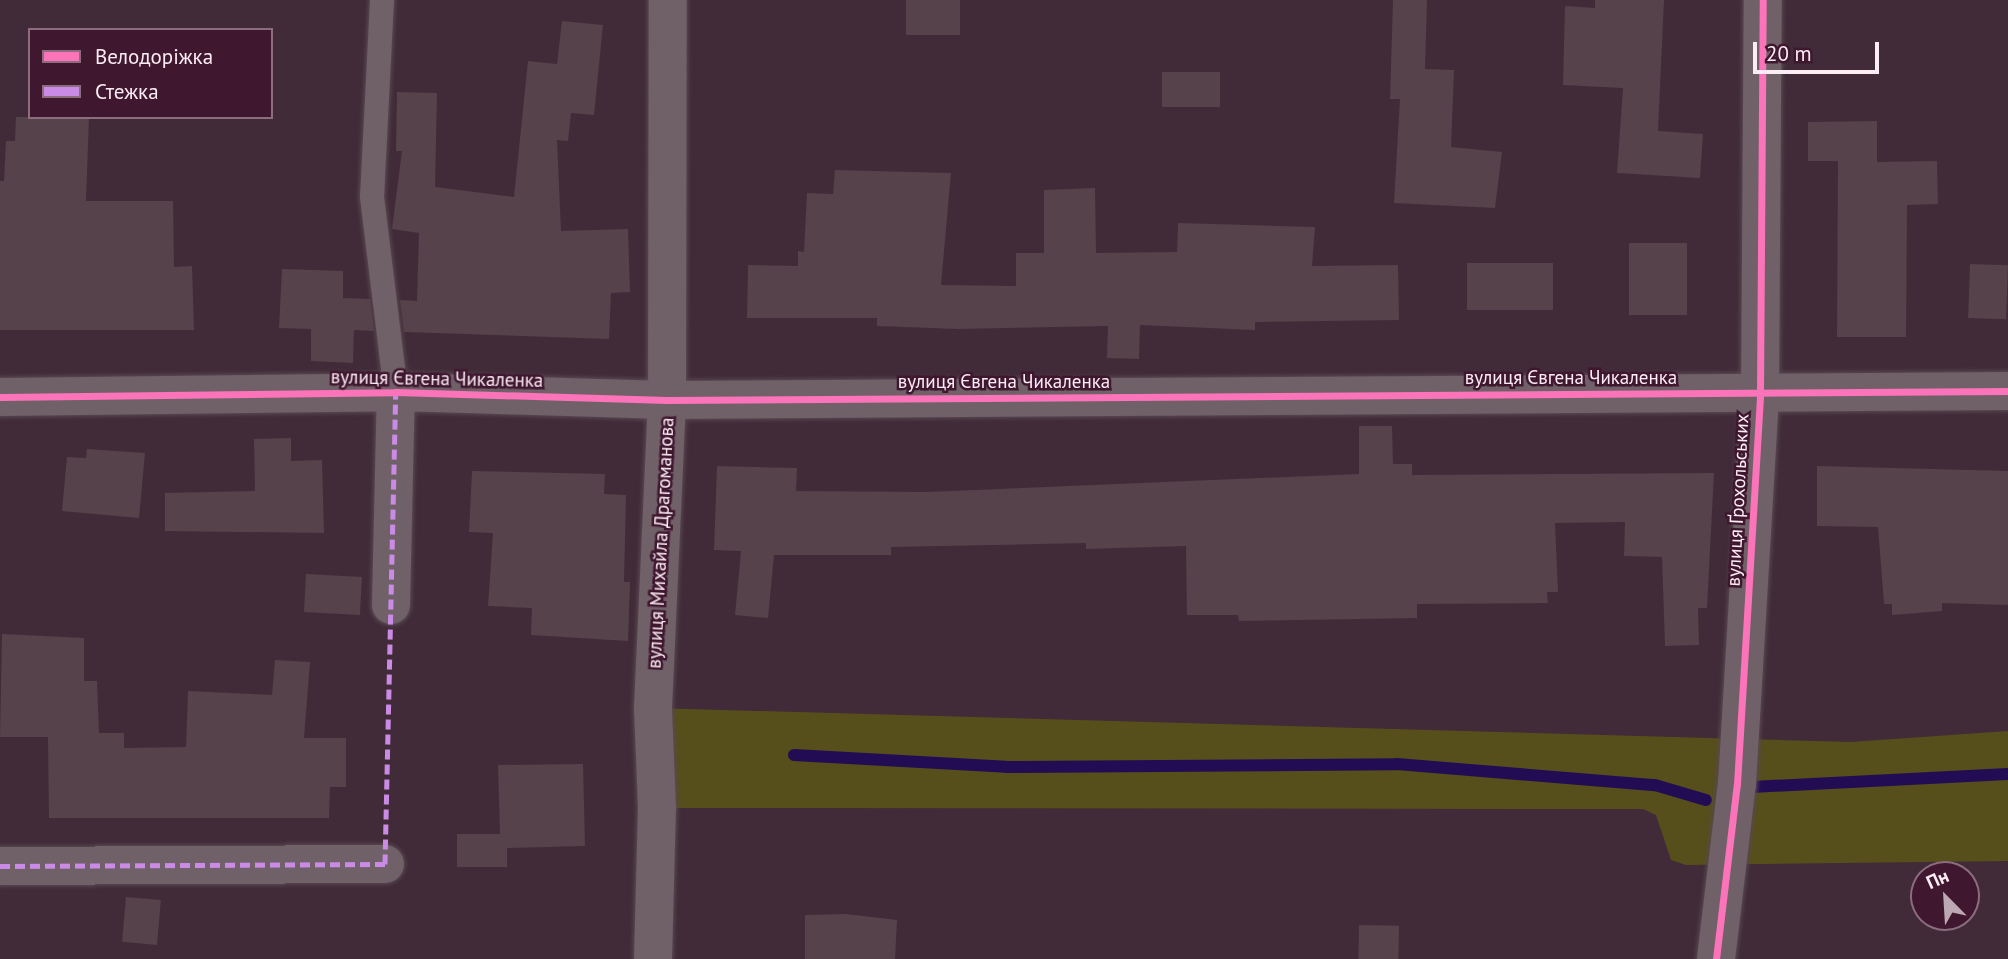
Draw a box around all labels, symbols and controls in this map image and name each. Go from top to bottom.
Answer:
legend [28,28,273,119]
scale bar [1756,28,1882,72]
text: 20 m [1766,40,1812,67]
text: Велодоріжка [95,43,213,70]
text: Стежка [95,78,159,105]
street label: вулиця Євгена Чикаленка [331,366,543,392]
street label: вулиця Євгена Чикаленка [1465,367,1677,389]
street label: вулиця Євгена Чикаленка [898,371,1110,393]
street label: вулиця Ґрохольських [1722,413,1754,587]
street label: вулиця Михайла Драгоманова [643,417,679,669]
north arrow [1910,861,1980,931]
text: Пн [1922,863,1952,894]

